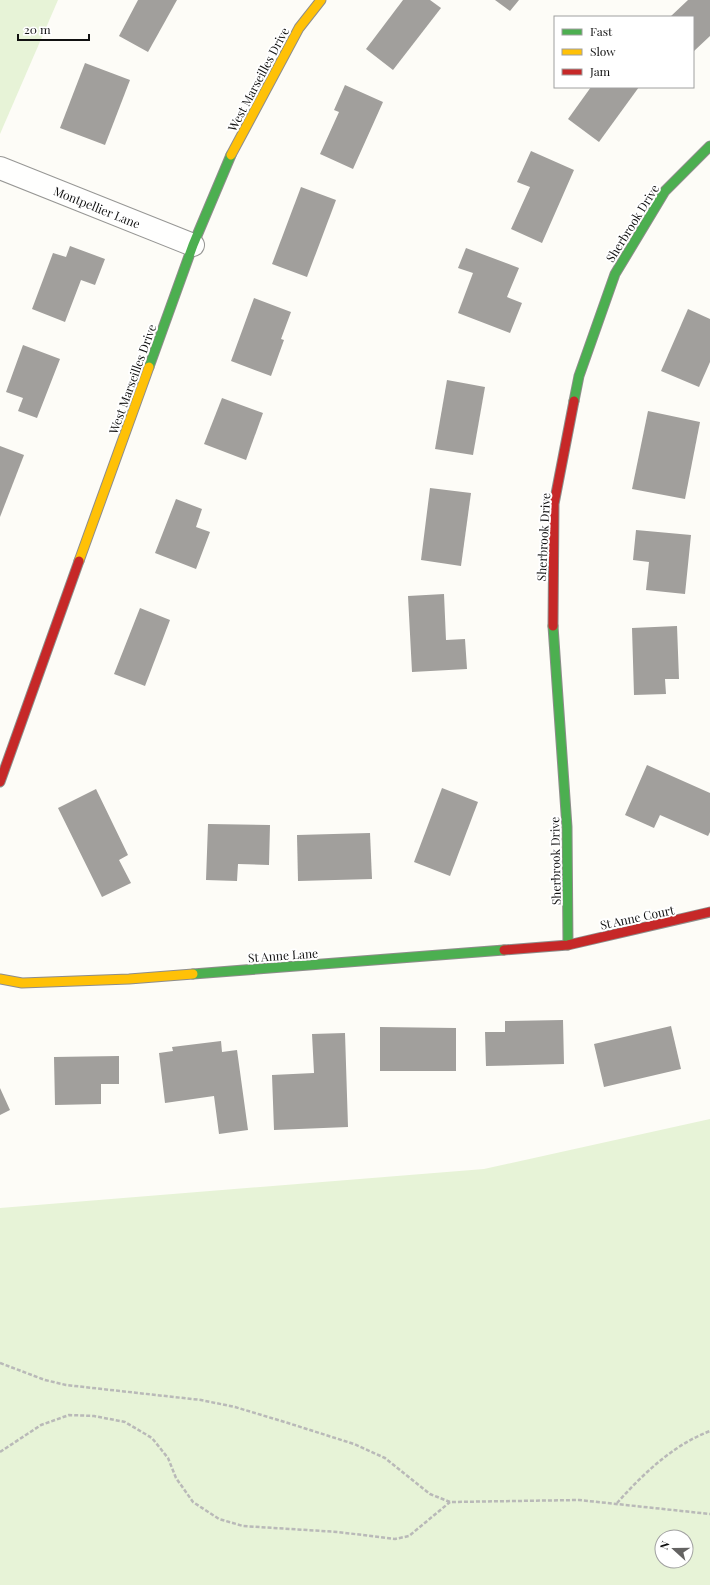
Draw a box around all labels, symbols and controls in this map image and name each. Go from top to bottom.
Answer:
scale bar [18,16,89,42]
legend [554,16,694,88]
text: 20 m [24,21,51,37]
text: Fast [590,23,613,39]
street label: West Marseilles Drive [223,24,292,135]
text: Slow [590,43,616,59]
text: Jam [589,63,611,79]
street label: Sherbrook Drive [602,181,662,265]
street label: Montpellier Lane [51,182,143,232]
street label: West Marseilles Drive [104,322,159,437]
street label: Sherbrook Drive [533,492,553,582]
street label: Sherbrook Drive [546,817,564,905]
street label: St Anne Court [598,901,676,933]
street label: St Anne Lane [247,945,319,965]
north arrow [654,1529,694,1569]
text: N [656,1539,673,1552]

